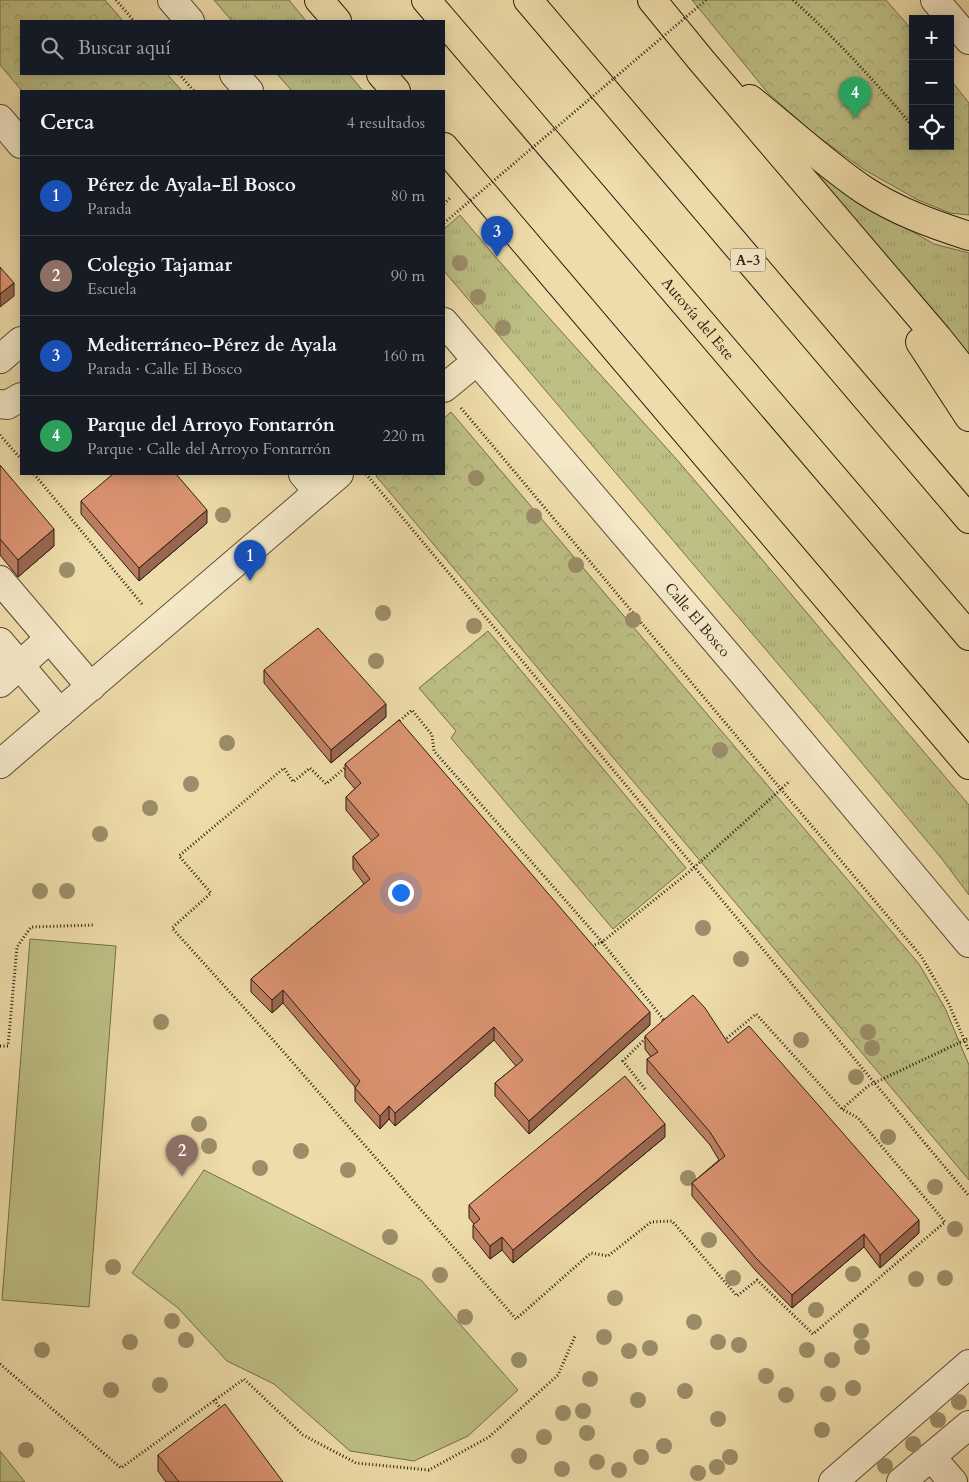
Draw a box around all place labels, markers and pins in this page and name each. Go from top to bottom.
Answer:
pin: 4 [839,77,871,118]
pin: 3 [481,216,513,257]
pin: 1 [234,540,266,581]
pin: 2 [166,1135,198,1176]

